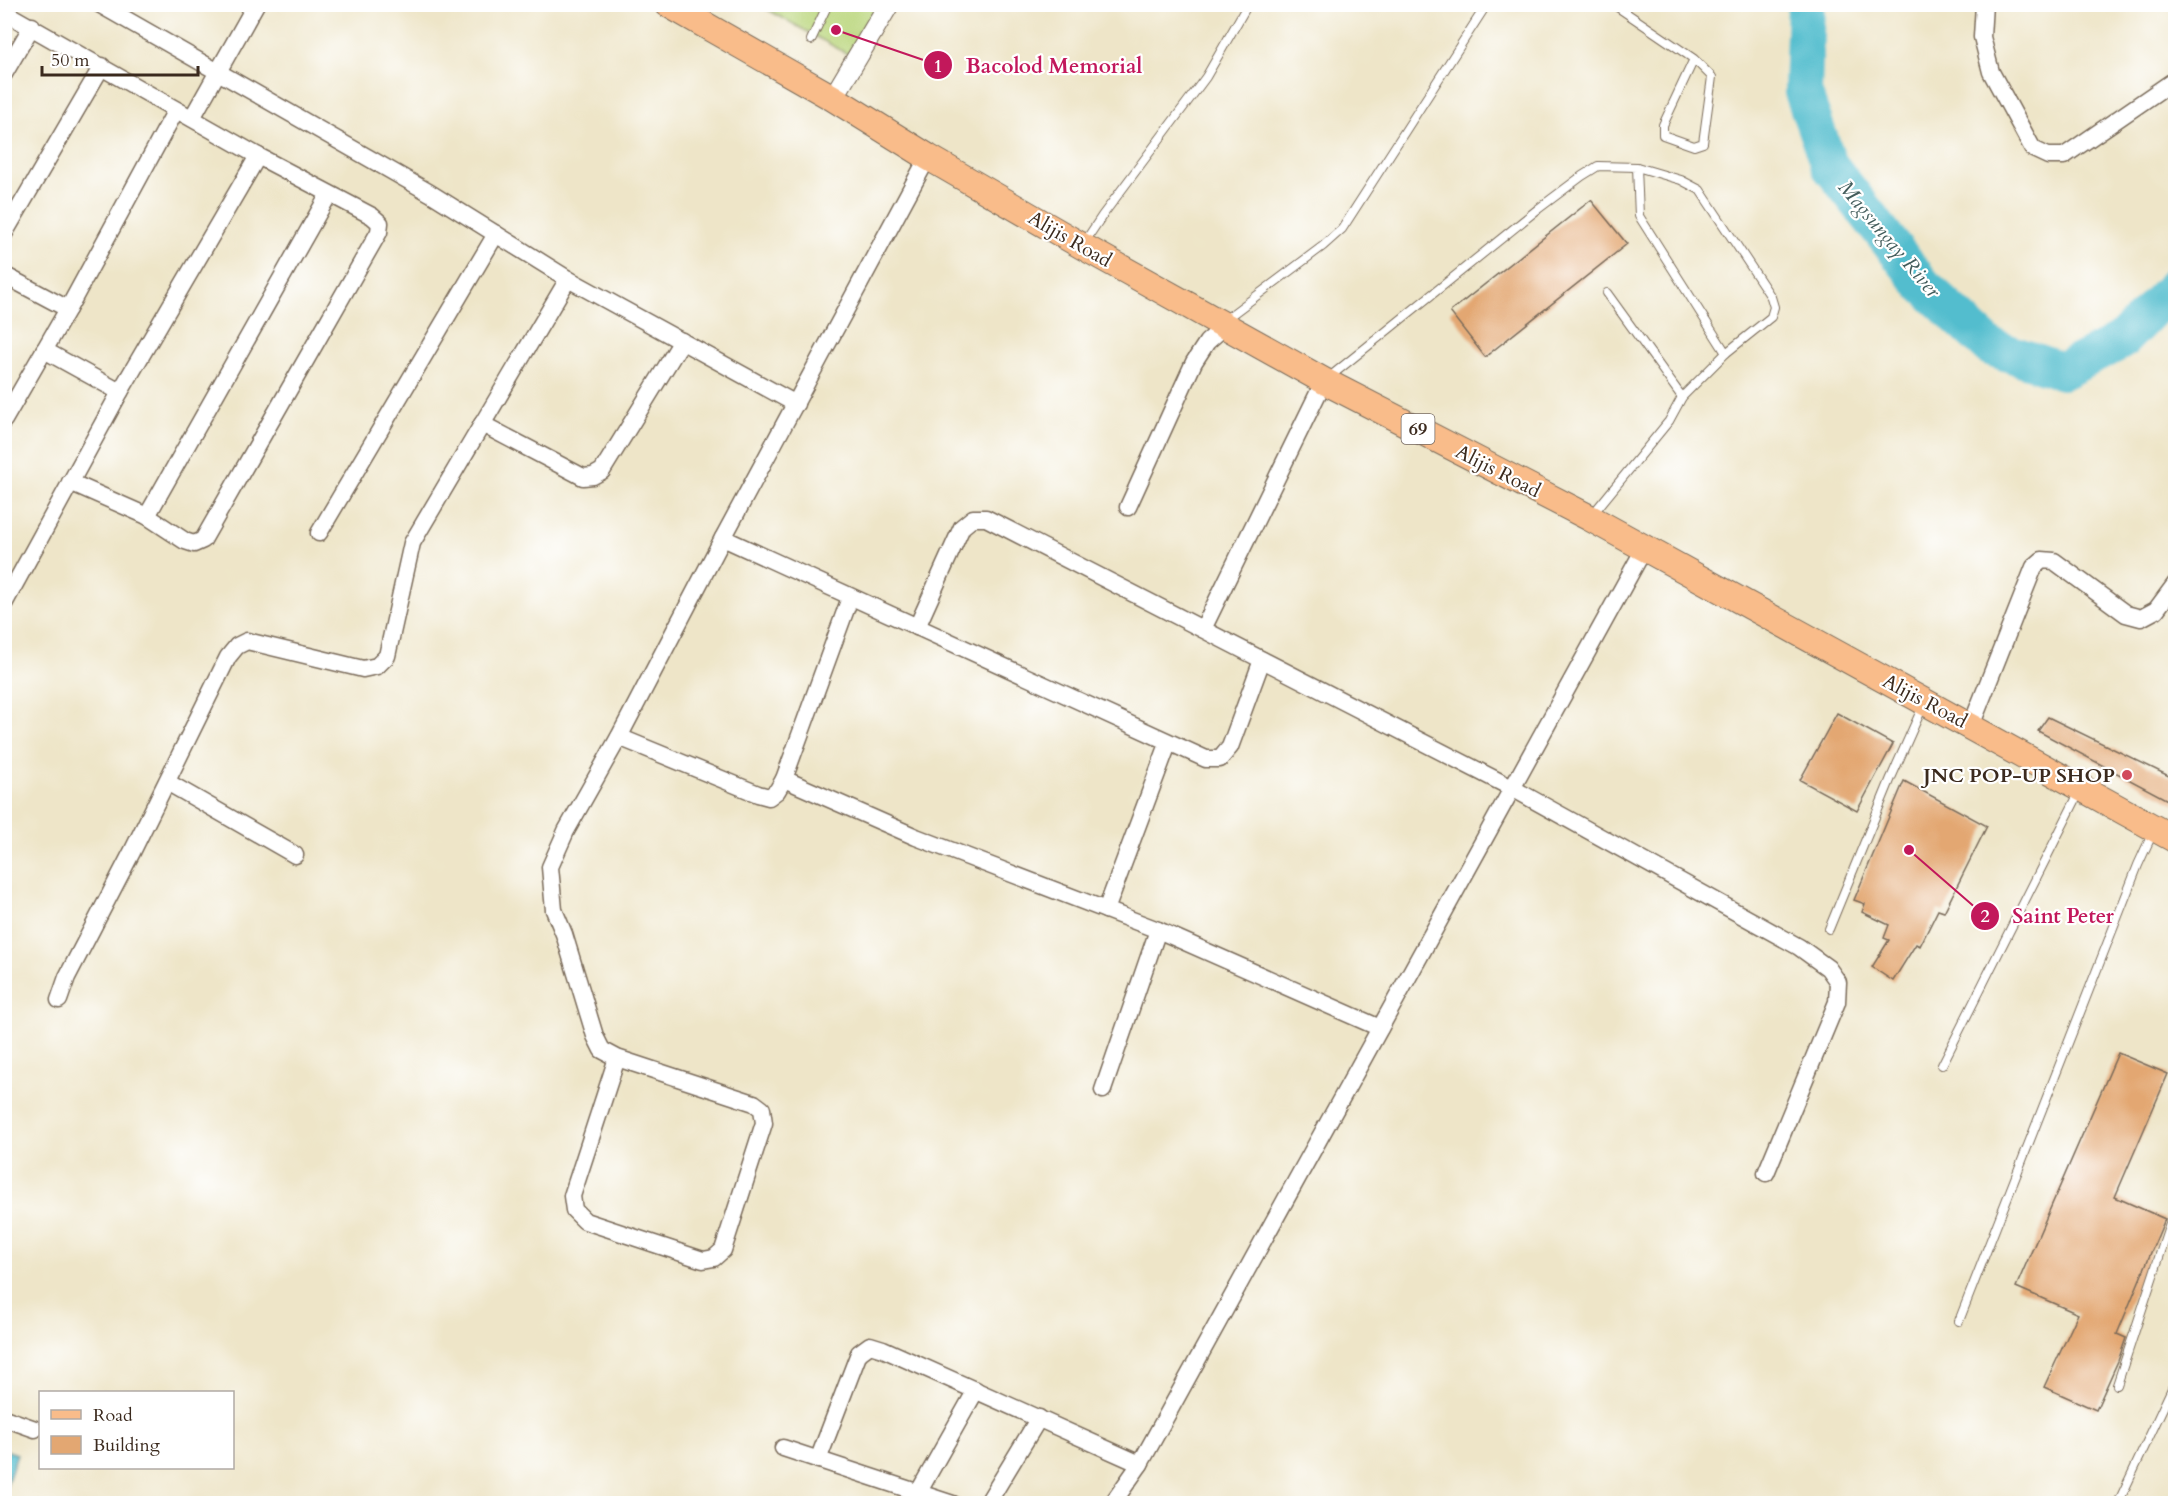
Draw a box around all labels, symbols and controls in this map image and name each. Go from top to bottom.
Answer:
scale bar [42,39,198,77]
callout: Bacolod Memorial [923,46,1154,85]
text: 50 m [51,48,90,73]
text: Bacolod Memorial [966,52,1142,81]
text: 1 [933,54,943,79]
water label: Magsungay River [1831,174,1948,305]
street label: Alijis Road [1023,204,1117,274]
road number: 69 [1402,414,1434,444]
street label: Alijis Road [1451,438,1546,504]
street label: Alijis Road [1878,667,1972,735]
place label: JNC POP-UP SHOP [1920,762,2115,789]
marker: JNC POP-UP SHOP [2120,768,2134,782]
callout: Saint Peter [1970,896,2126,935]
text: Saint Peter [2012,902,2114,931]
text: 2 [1980,904,1990,929]
legend [39,1391,234,1469]
text: Road [93,1403,133,1428]
text: Building [93,1433,161,1458]

